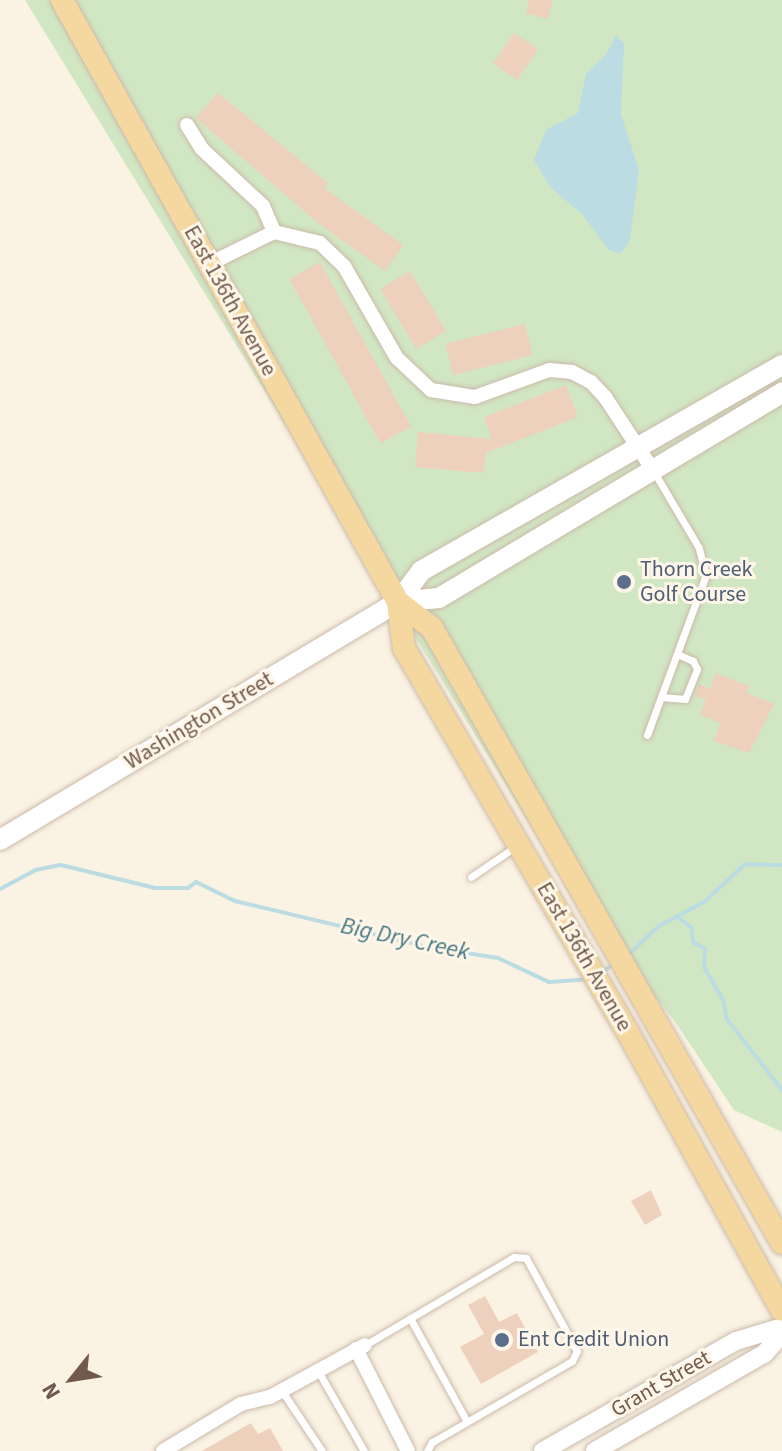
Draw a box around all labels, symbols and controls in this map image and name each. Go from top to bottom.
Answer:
street label: East 136th Avenue [178,221,282,381]
place label: Thorn Creek Golf Course [640,556,752,608]
marker: Thorn Creek Golf Course [615,573,633,591]
street label: Washington Street [120,666,278,776]
street label: East 136th Avenue [531,878,637,1036]
water label: Big Dry Creek [338,911,472,967]
place label: Ent Credit Union [518,1327,669,1353]
marker: Ent Credit Union [493,1331,511,1349]
north arrow [32,1339,112,1419]
street label: Grant Street [606,1345,716,1423]
text: N [34,1377,69,1405]

